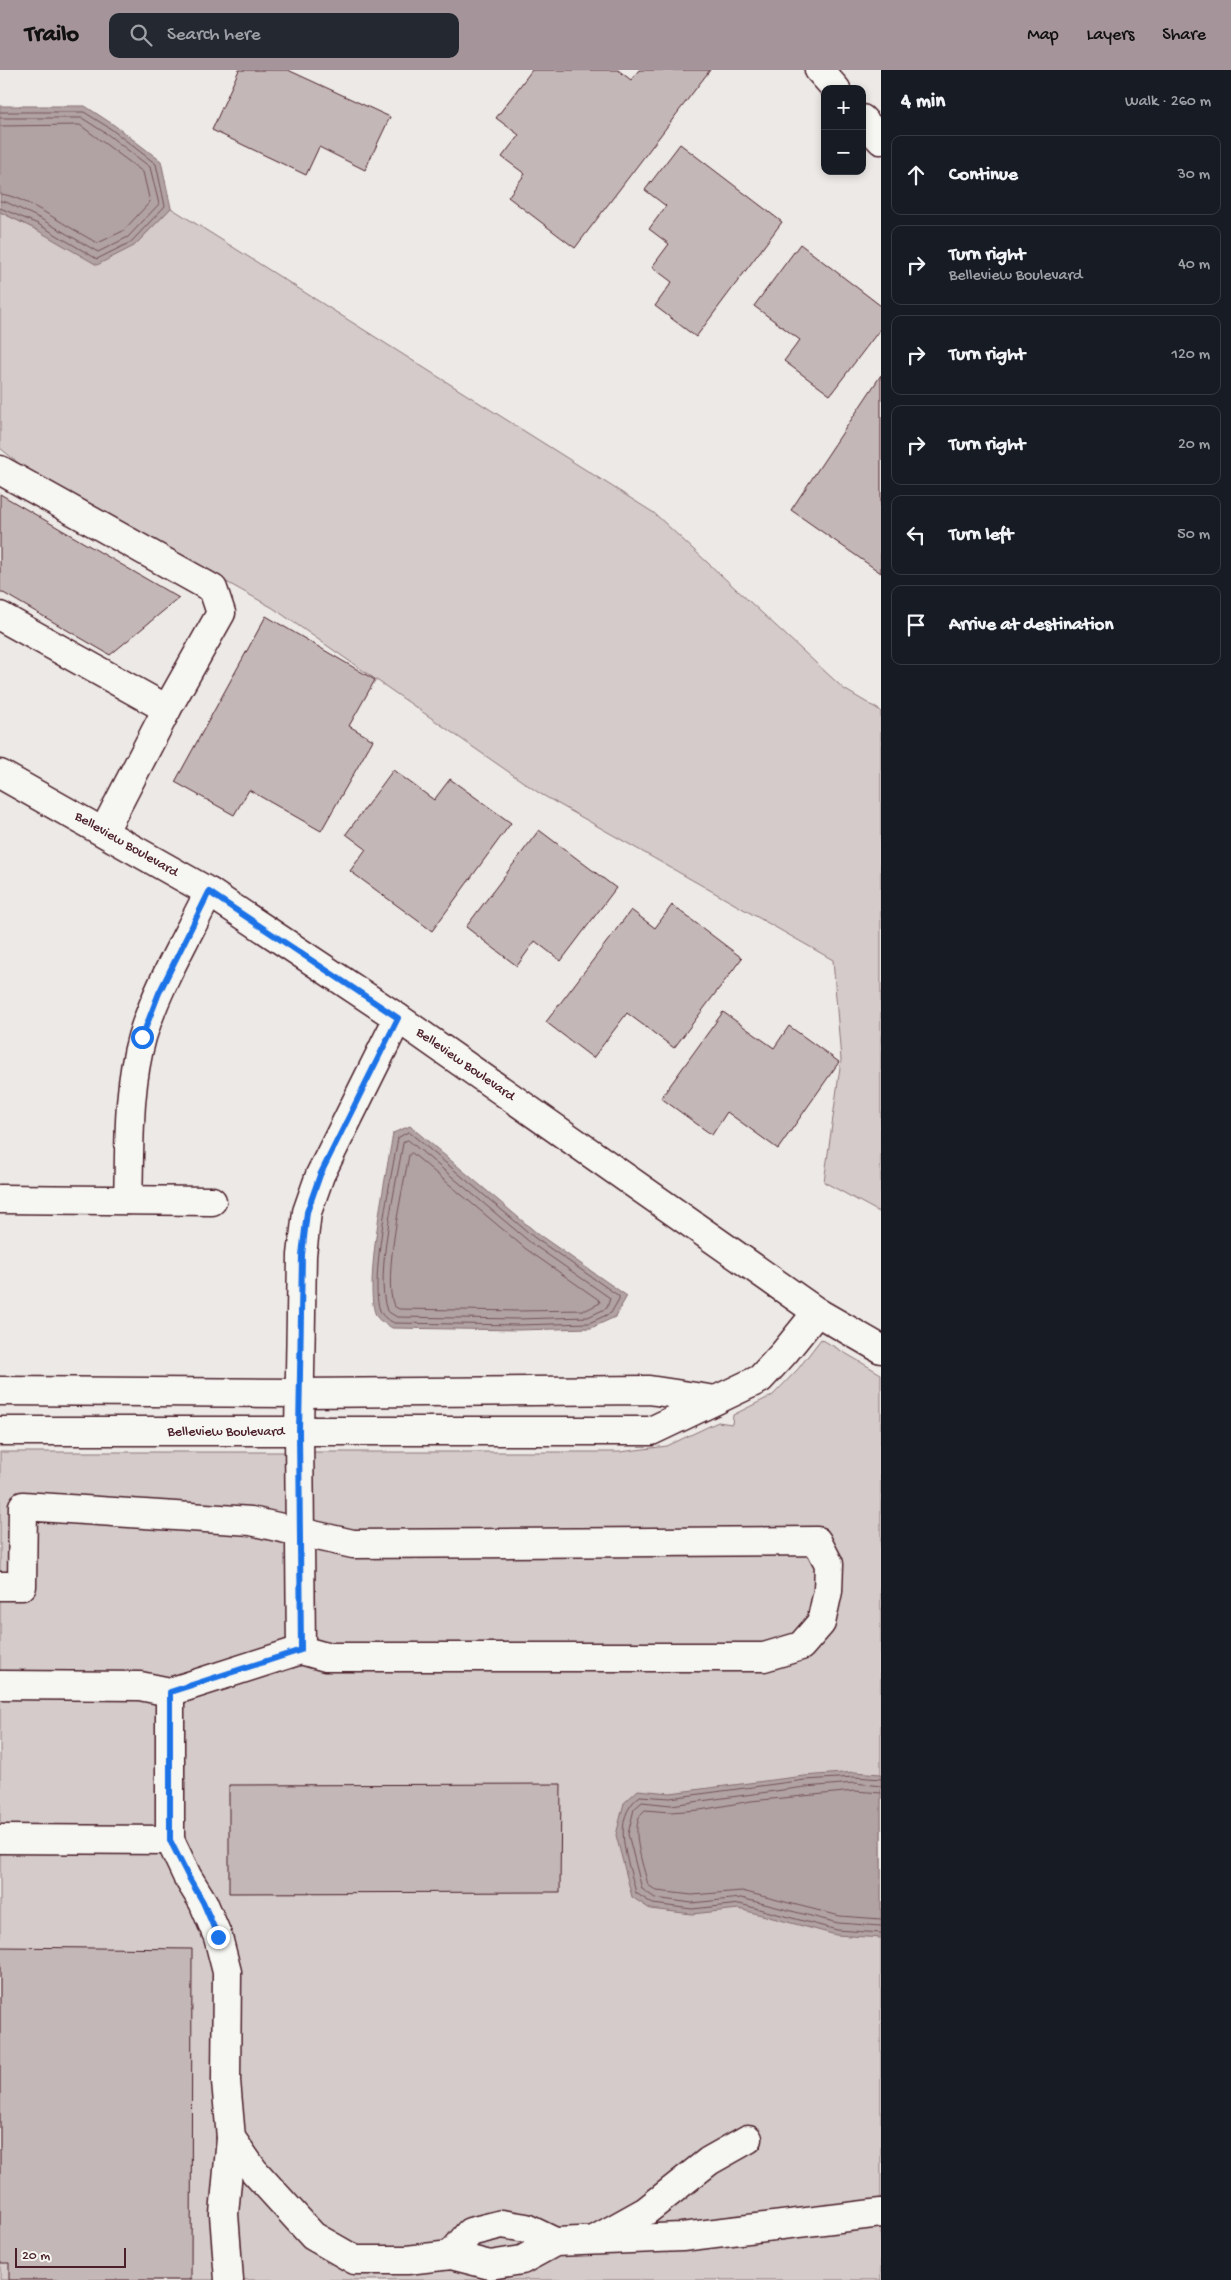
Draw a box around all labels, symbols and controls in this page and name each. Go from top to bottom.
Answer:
search box [109,13,459,58]
text: Trailo [25,21,79,50]
icon: search [127,21,155,49]
text: Search here [167,24,261,47]
text: Map [1027,25,1059,46]
text: Layers [1087,25,1134,46]
text: Share [1162,25,1206,46]
map controls [821,85,866,175]
button: + [821,85,866,130]
text: 4 min [901,90,945,115]
text: Walk · 260 m [1125,93,1211,112]
button: − [821,130,866,175]
icon: ahead [902,161,930,189]
text: Continue [949,164,1018,187]
text: 30 m [1177,166,1210,185]
text: Turn right [949,244,1025,267]
icon: right [902,251,930,279]
text: 40 m [1178,256,1210,275]
text: Belleview Boulevard [949,267,1082,286]
icon: right [902,341,930,369]
text: Turn right [949,344,1025,367]
text: 120 m [1171,346,1210,365]
icon: right [902,431,930,459]
text: Turn right [949,434,1025,457]
text: 20 m [1178,436,1210,455]
icon: left [902,521,930,549]
text: Turn left [949,524,1013,547]
text: 50 m [1177,526,1210,545]
icon: arrive [902,611,930,639]
text: Arrive at destination [949,614,1113,637]
street label: Belleview Boulevard [70,808,182,882]
street label: Belleview Boulevard [411,1024,519,1106]
route start [131,1026,154,1049]
street label: Belleview Boulevard [167,1424,286,1441]
route end [207,1926,230,1949]
scale bar [15,2245,126,2268]
text: 20 m [22,2248,50,2265]

